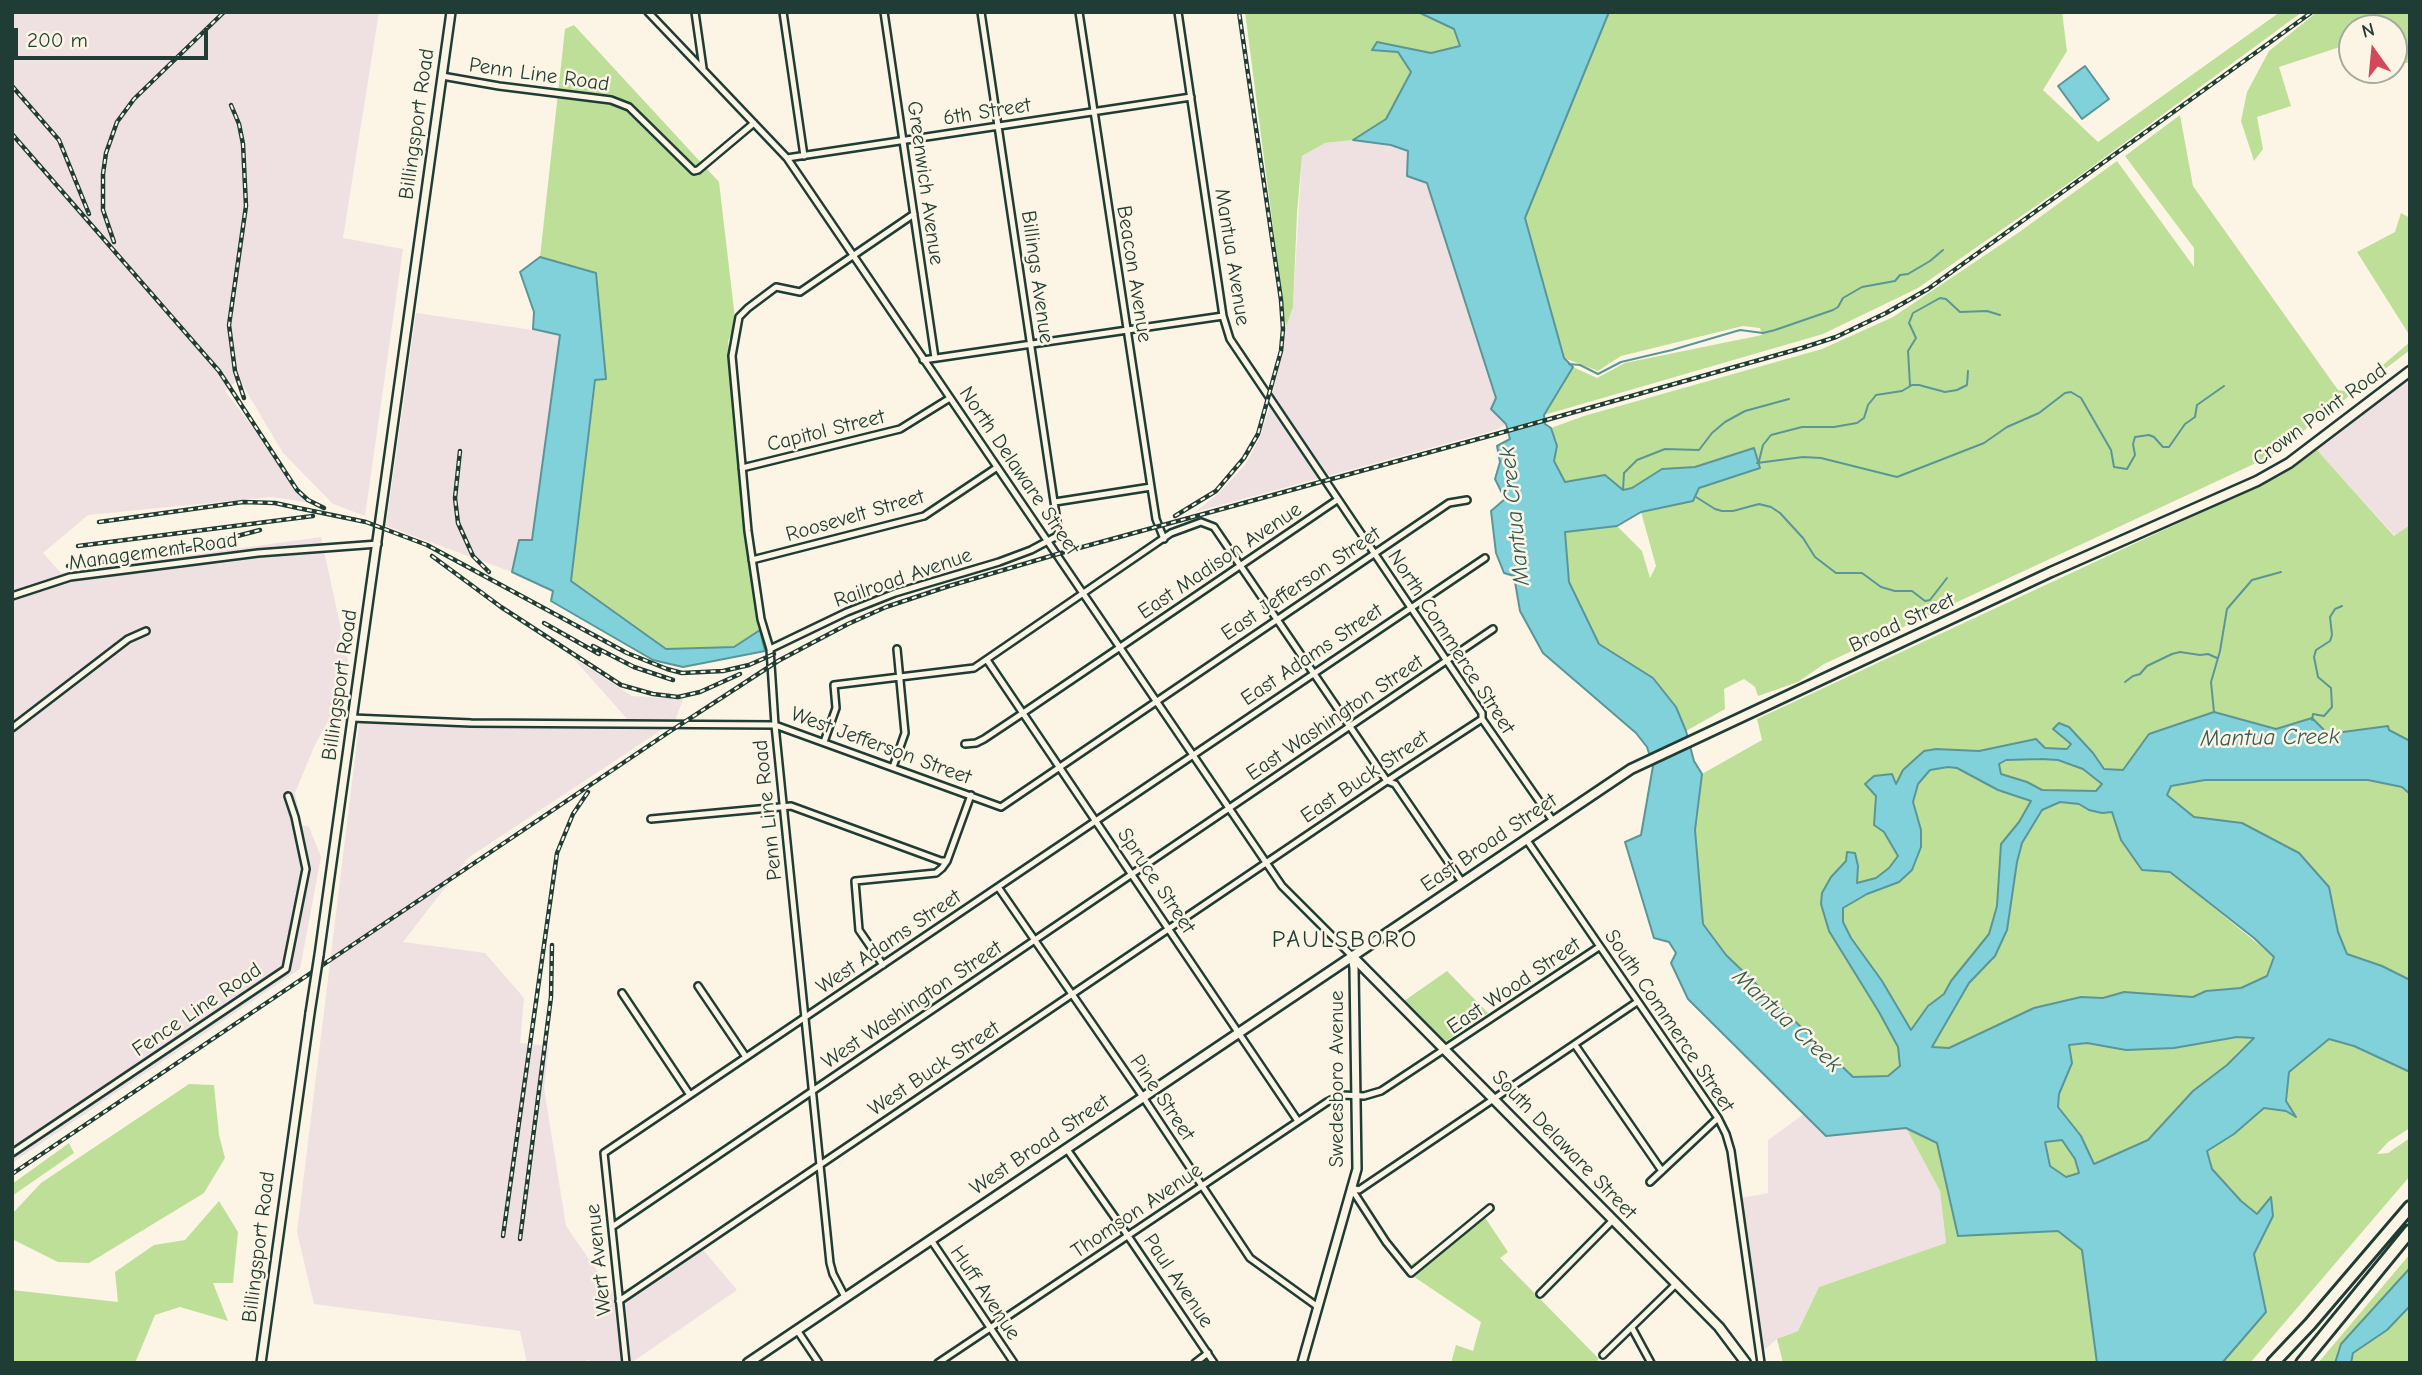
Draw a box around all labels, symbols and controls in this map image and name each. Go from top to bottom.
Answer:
scale bar [18,14,212,58]
north arrow [2338,14,2408,84]
text: N [2359,18,2377,43]
text: 200 m [27,28,88,52]
street label: Billingsport Road [394,47,440,201]
street label: Penn Line Road [467,53,611,97]
street label: 6th Street [941,93,1033,131]
street label: Greenwich Avenue [901,99,949,267]
street label: Mantua Avenue [1209,187,1255,327]
street label: Beacon Avenue [1111,204,1157,344]
street label: Billings Avenue [1015,209,1059,345]
street label: Crown Point Road [2248,358,2392,472]
street label: North Delaware Street [953,382,1085,560]
street label: Capitol Street [765,404,887,458]
water label: Mantua Creek [1494,445,1536,587]
street label: Roosevelt Street [783,484,927,548]
street label: East Madison Avenue [1133,497,1307,625]
street label: East Jefferson Street [1217,521,1385,647]
street label: Management Road [67,528,239,576]
street label: Railroad Avenue [831,543,975,613]
street label: North Commerce Street [1382,545,1520,739]
street label: Broad Street [1845,588,1959,658]
street label: East Adams Street [1237,598,1387,712]
street label: Billingsport Road [317,608,363,762]
street label: East Washington Street [1242,649,1428,787]
street label: West Jefferson Street [787,702,975,790]
water label: Mantua Creek [2200,723,2340,753]
street label: East Buck Street [1296,725,1434,829]
street label: Penn Line Road [748,738,788,882]
street label: East Broad Street [1416,788,1562,898]
street label: Spruce Street [1111,823,1201,939]
street label: West Adams Street [812,884,966,1000]
street label: South Commerce Street [1598,925,1740,1117]
district label: PAULSBORO [1273,926,1417,954]
street label: East Wood Street [1442,932,1586,1040]
street label: West Washington Street [817,935,1007,1075]
street label: Fence Line Road [128,957,266,1063]
water label: Mantua Creek [1727,963,1847,1079]
street label: Swedesboro Avenue [1324,990,1350,1168]
street label: West Buck Street [864,1016,1004,1122]
street label: Pine Street [1124,1050,1200,1146]
street label: South Delaware Street [1486,1065,1642,1225]
street label: West Broad Street [966,1089,1114,1201]
street label: Thomson Avenue [1067,1158,1207,1264]
street label: Billingsport Road [237,1170,281,1324]
street label: Wert Avenue [581,1203,617,1317]
street label: Paul Avenue [1137,1229,1219,1333]
street label: Huff Avenue [944,1241,1026,1345]

